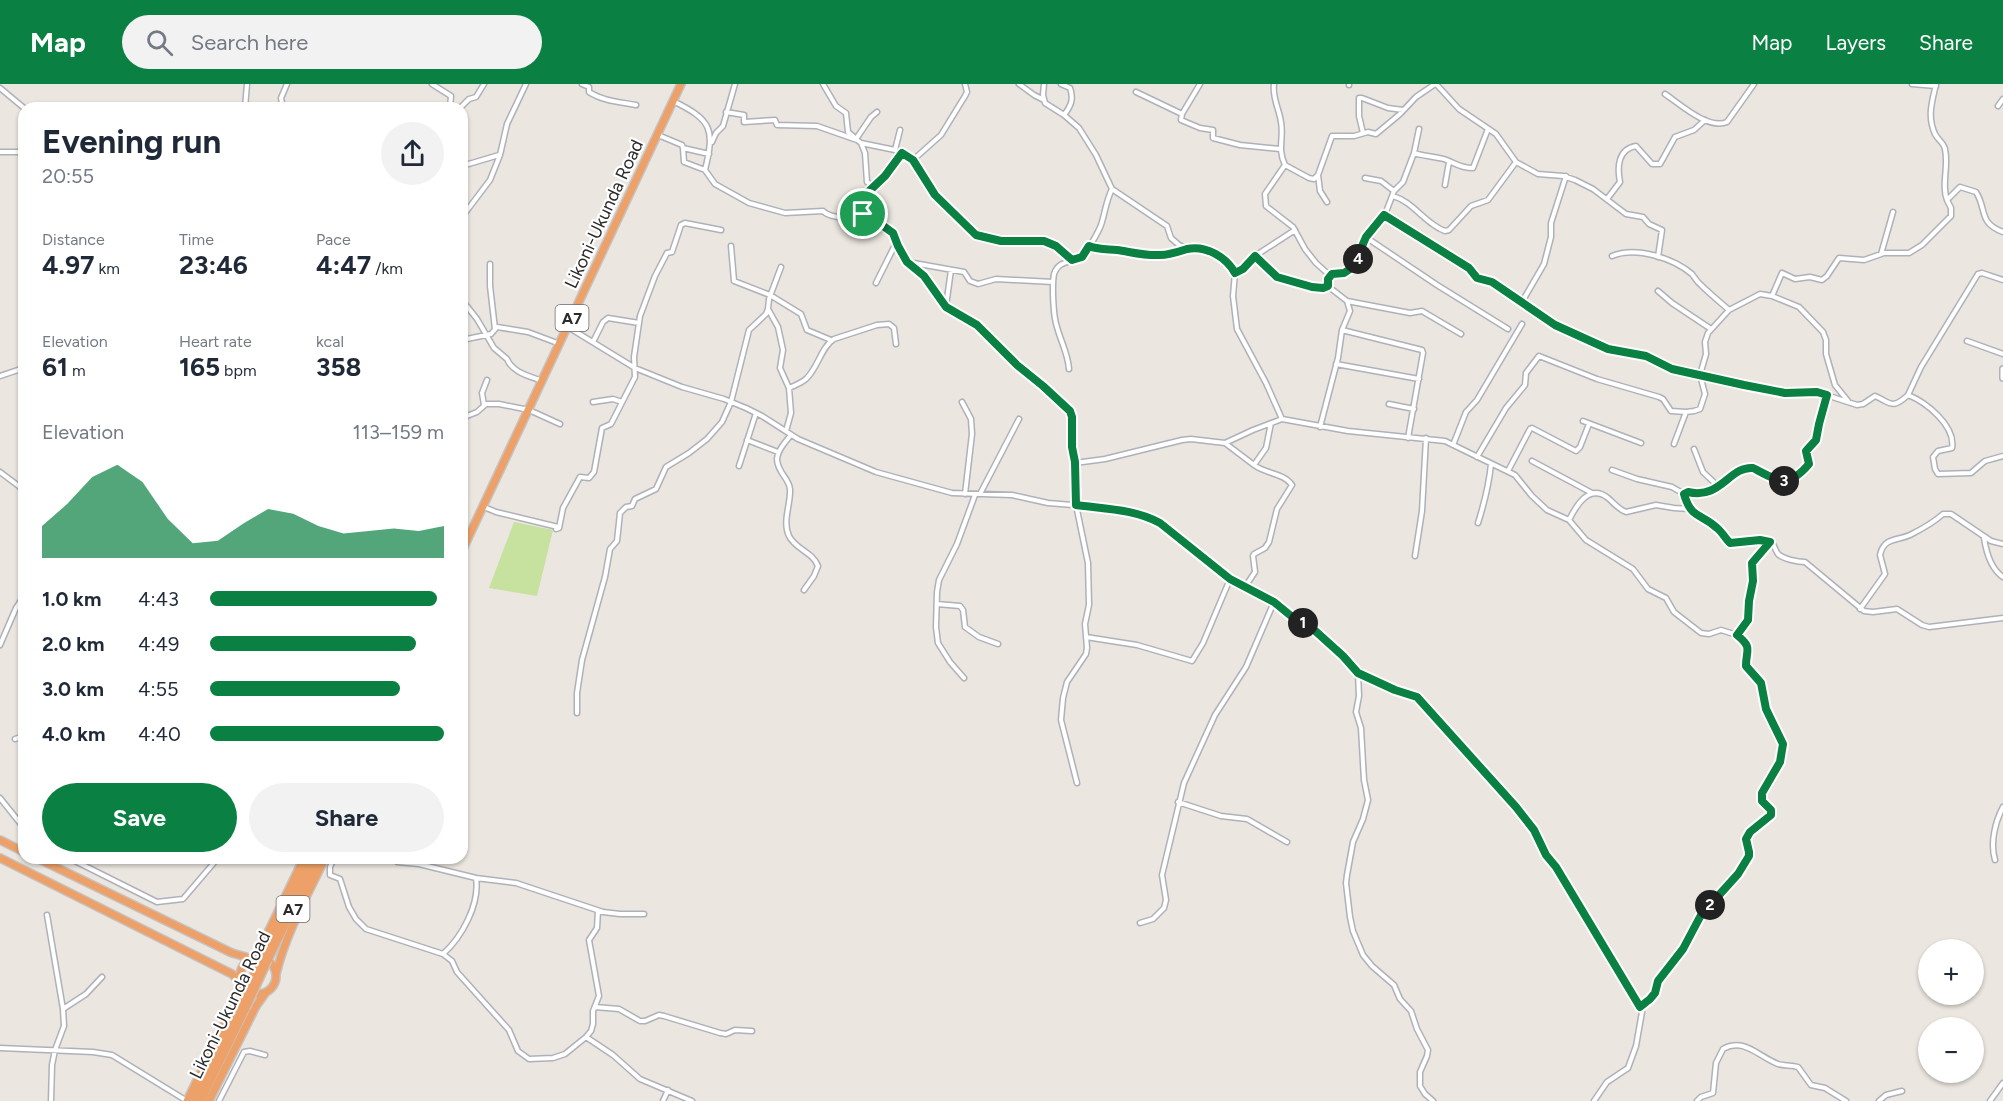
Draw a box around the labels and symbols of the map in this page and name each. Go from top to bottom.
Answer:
street label: Likoni-Ukunda Road [560,136,648,292]
pin [837,188,888,239]
pin: 4 [1343,244,1373,274]
road number: A7 [556,305,588,331]
pin: 3 [1769,466,1799,496]
pin: 1 [1288,608,1318,638]
pin: 2 [1695,890,1725,920]
road number: A7 [276,896,310,922]
street label: Likoni-Ukunda Road [185,928,275,1082]

